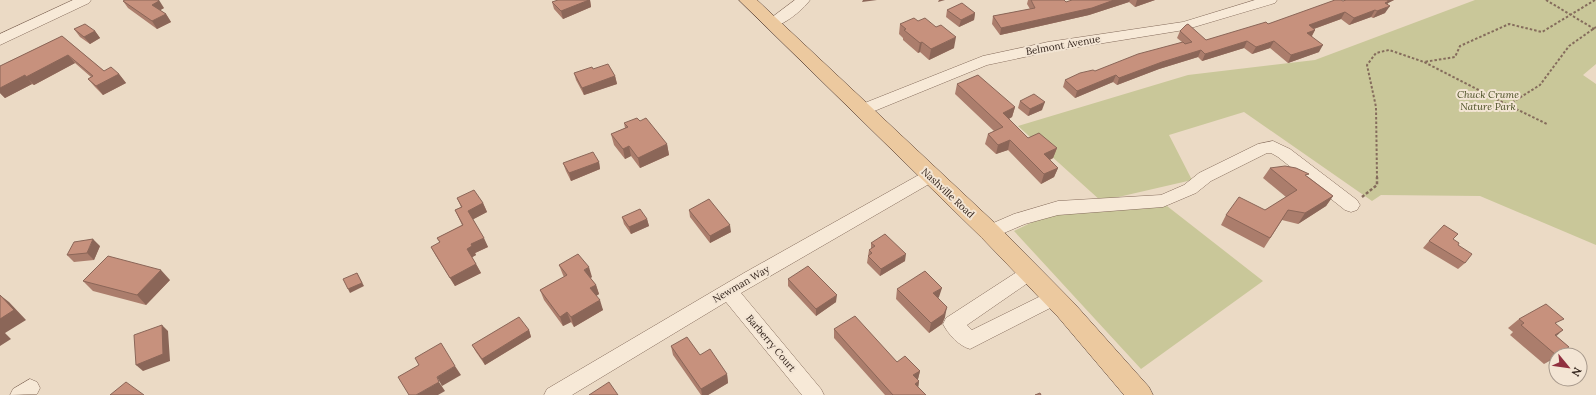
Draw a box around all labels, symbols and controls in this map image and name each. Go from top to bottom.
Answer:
street label: Belmont Avenue [1025,32,1102,58]
park label: Chuck Crume Nature Park [1457,88,1519,113]
street label: Nashville Road [919,165,977,221]
street label: Newman Way [710,262,772,306]
street label: Barberry Court [743,312,799,374]
north arrow [1548,347,1588,387]
text: N [1568,365,1585,379]

